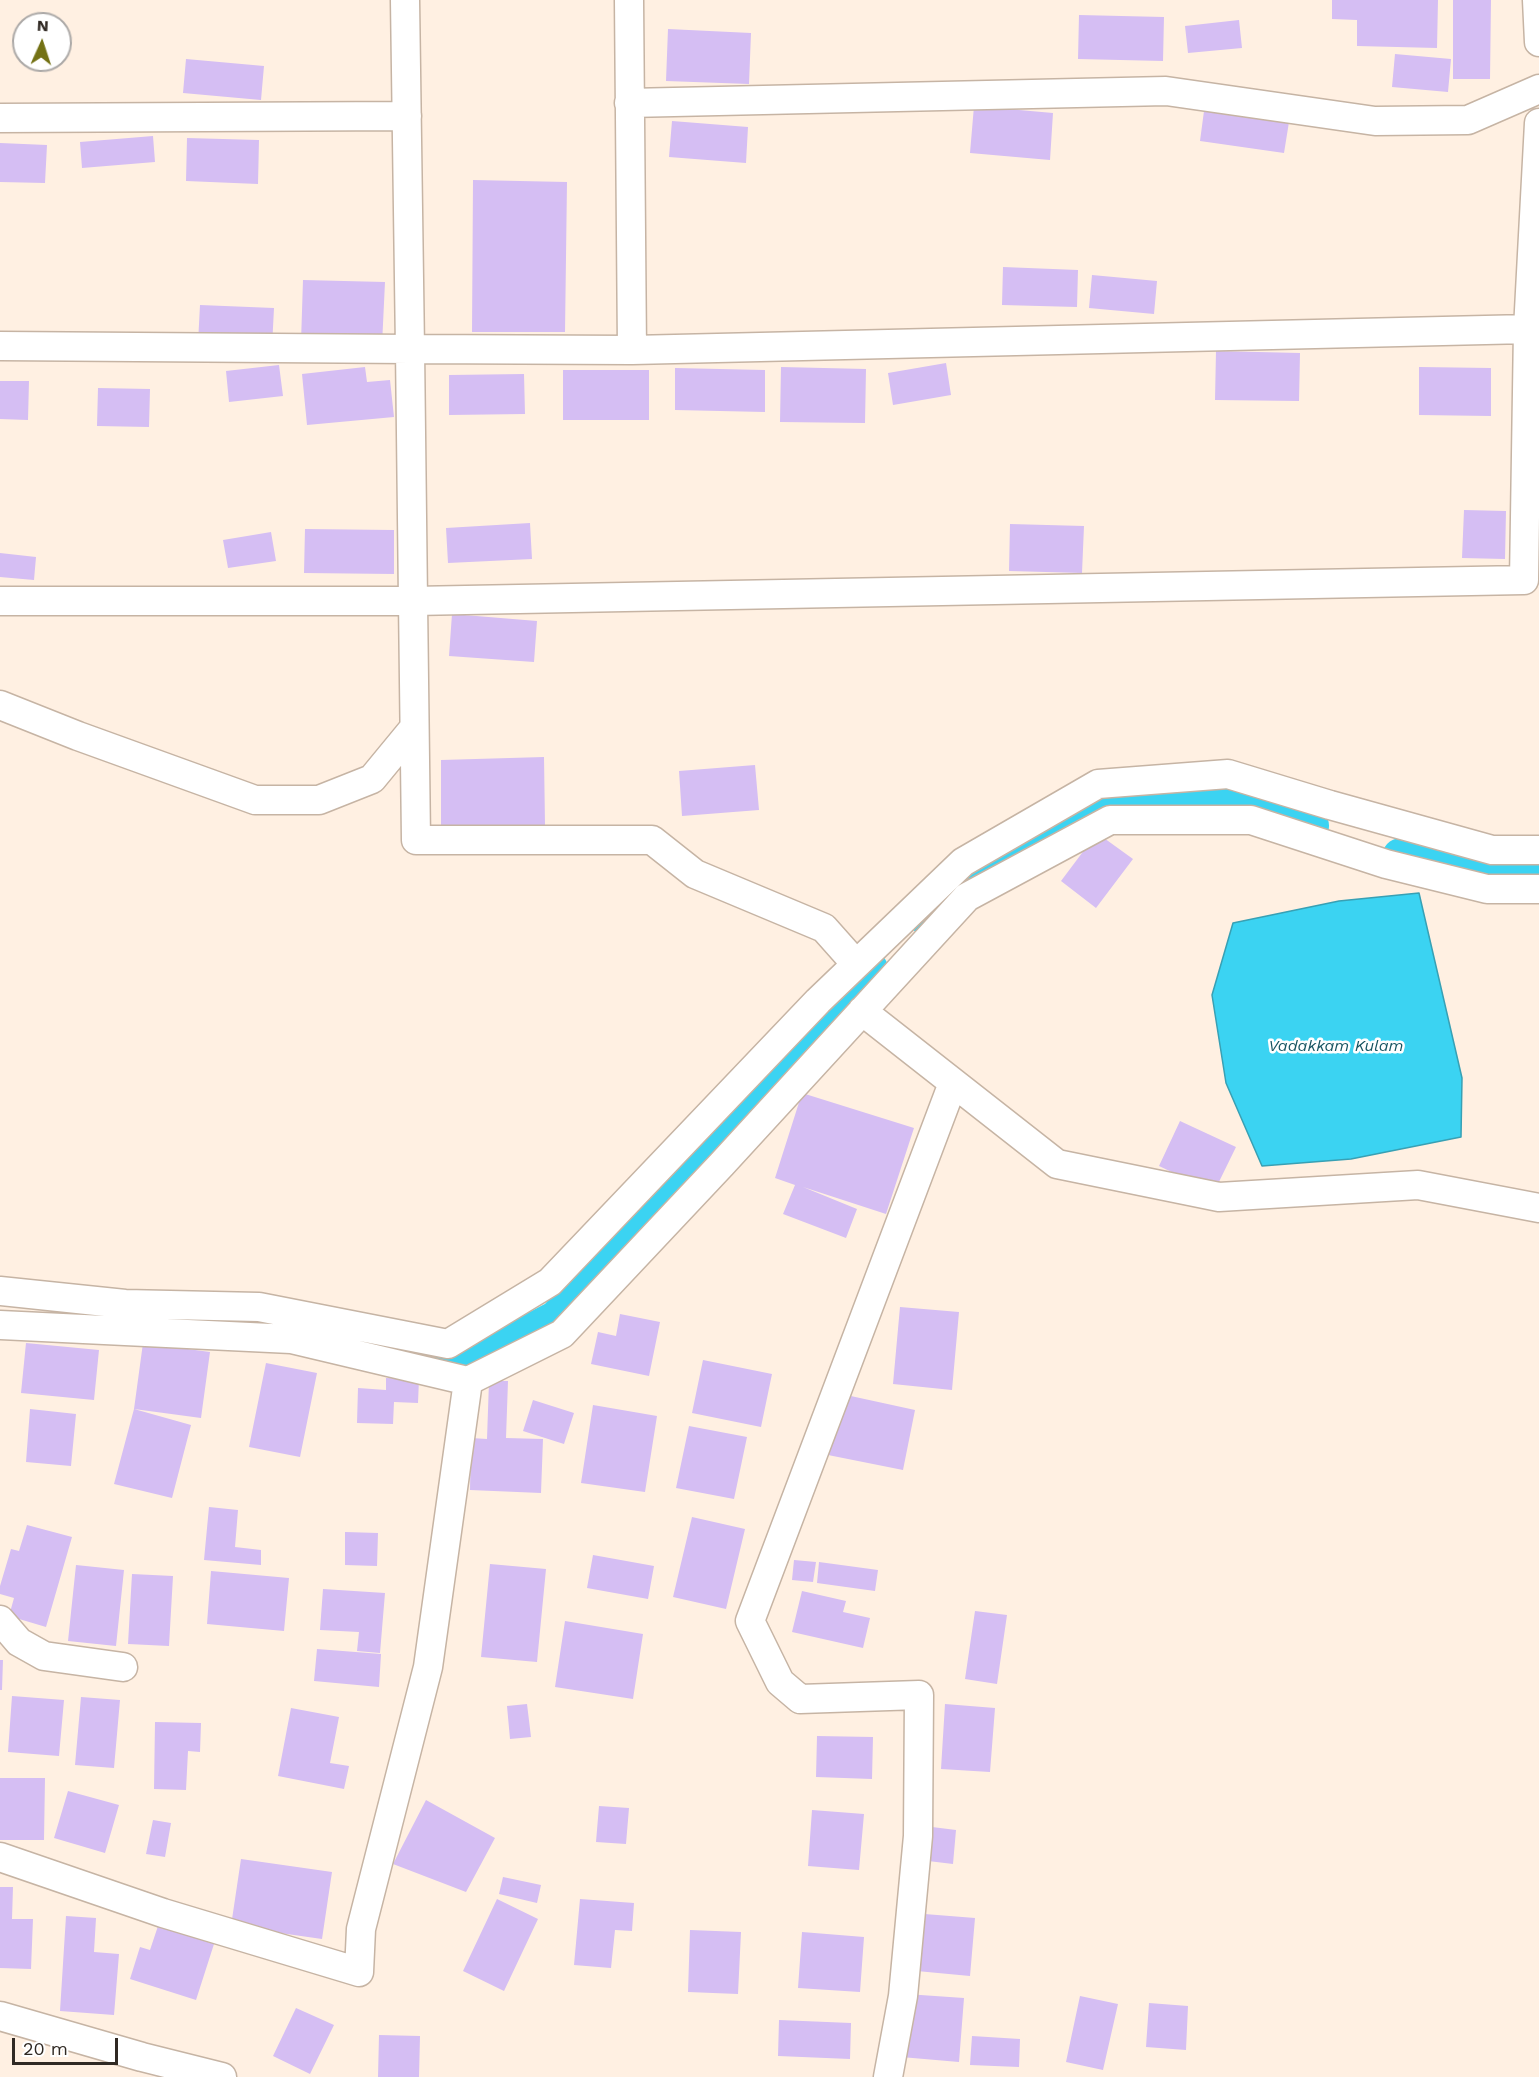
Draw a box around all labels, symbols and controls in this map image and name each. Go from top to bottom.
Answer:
north arrow [12,12,72,72]
text: N [36,16,49,35]
water label: Vadakkam Kulam [1268,1036,1404,1056]
scale bar [15,2026,122,2064]
text: 20 m [23,2038,68,2059]

